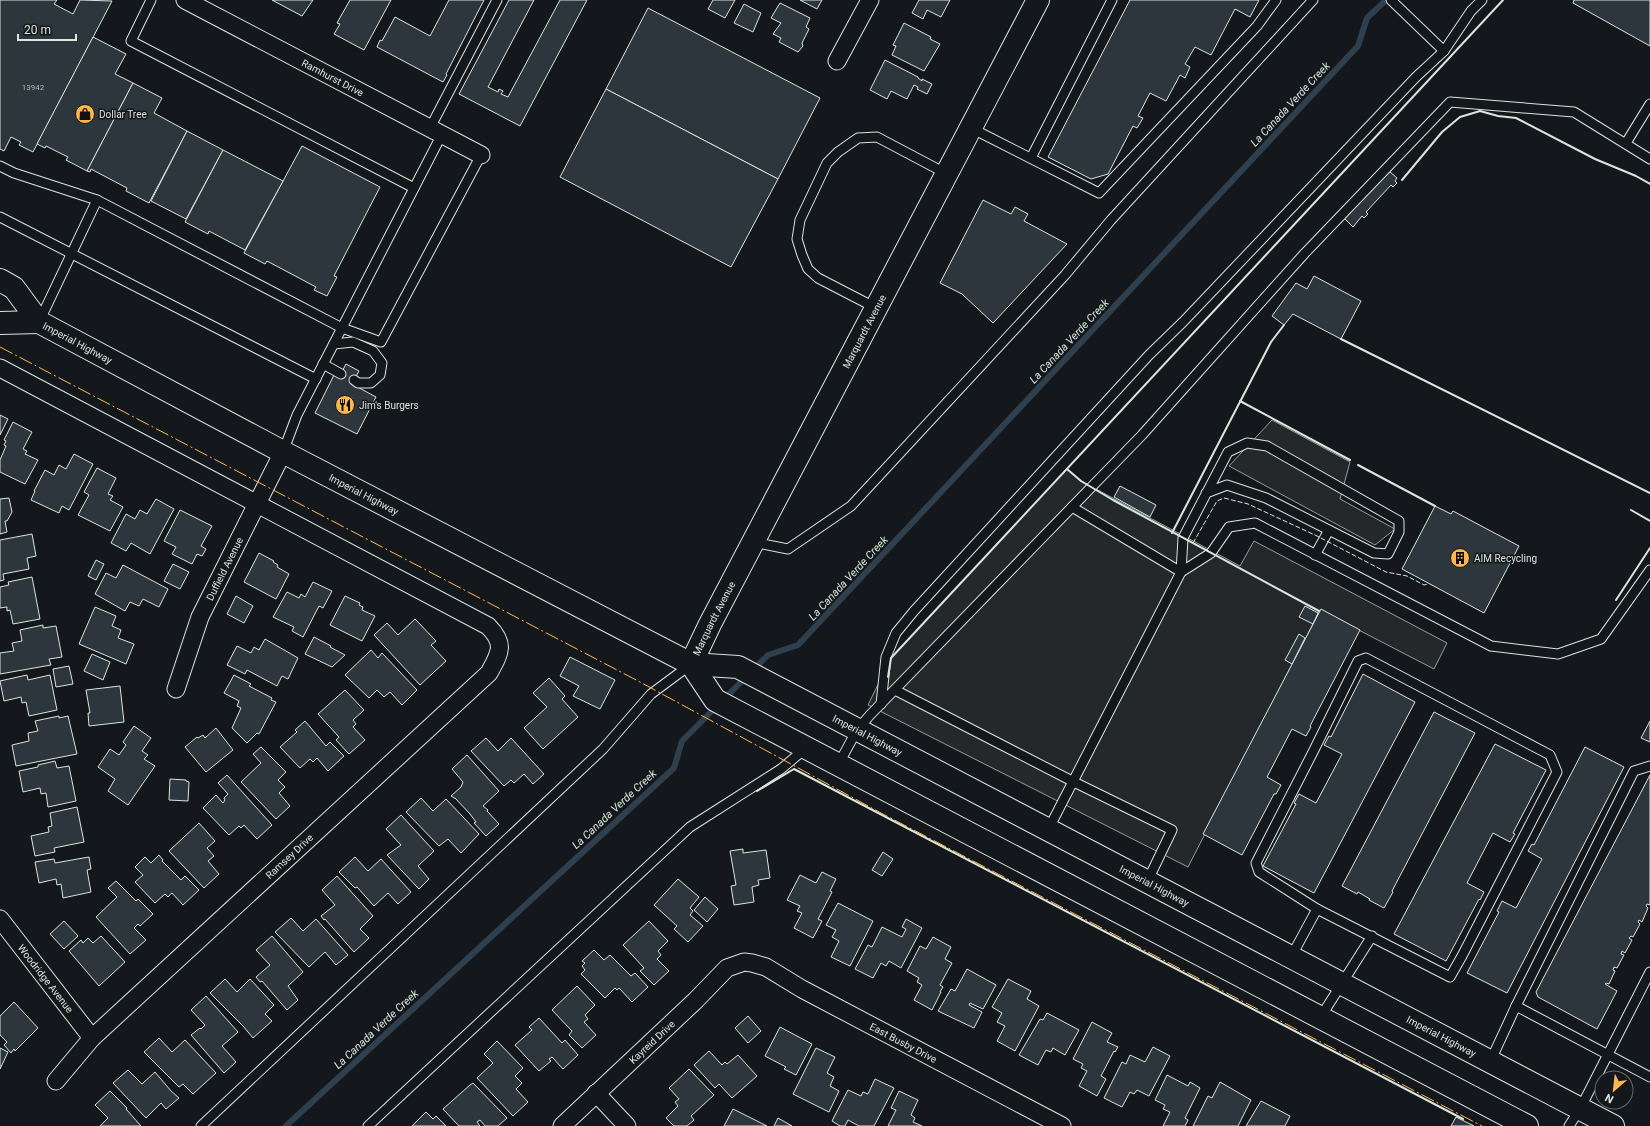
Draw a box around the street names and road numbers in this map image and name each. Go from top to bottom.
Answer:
street label: Ramhurst Drive [300,57,365,99]
street label: Marquardt Avenue [840,293,888,370]
street label: Imperial Highway [41,320,114,366]
street label: Imperial Highway [327,472,401,517]
street label: Duffield Avenue [204,535,245,602]
street label: Marquardt Avenue [691,580,737,657]
street label: Imperial Highway [831,713,904,758]
street label: Ramsey Drive [263,832,315,881]
street label: Imperial Highway [1118,863,1191,909]
street label: Woodridge Avenue [16,942,75,1015]
street label: Imperial Highway [1405,1014,1478,1059]
street label: Kayreid Drive [627,1018,677,1066]
street label: East Busby Drive [868,1021,939,1065]

